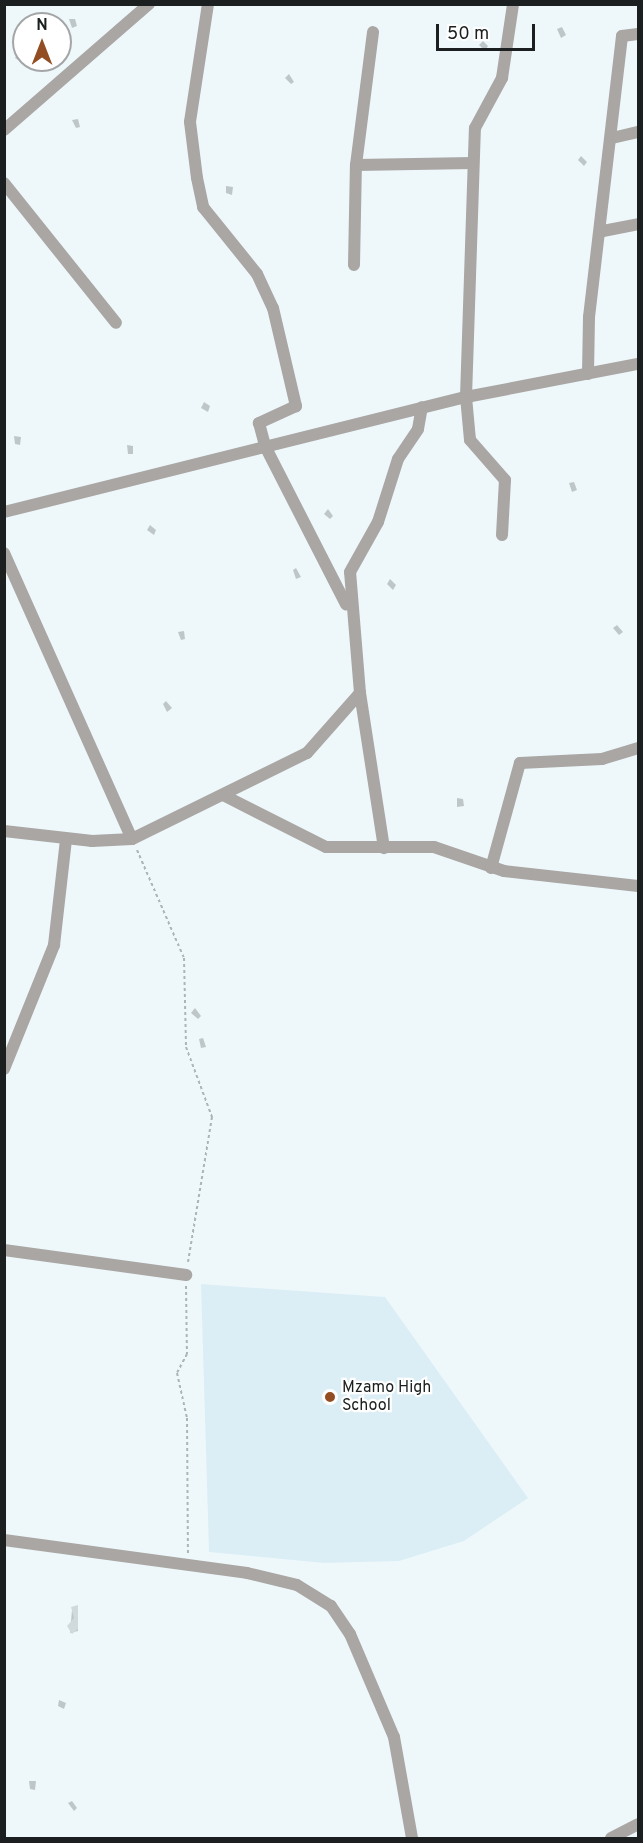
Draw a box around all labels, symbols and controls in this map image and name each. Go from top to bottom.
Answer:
north arrow [12,12,72,72]
scale bar [439,12,538,50]
text: N [36,16,48,36]
text: 50 m [447,23,489,46]
place label: Mzamo High School [342,1378,431,1416]
marker: Mzamo High School [323,1390,337,1404]

